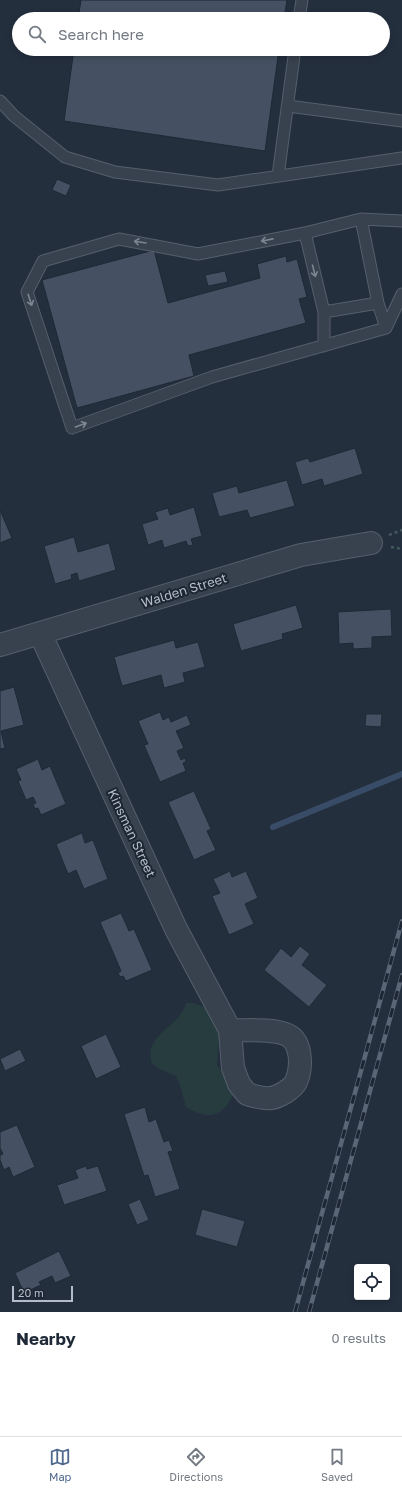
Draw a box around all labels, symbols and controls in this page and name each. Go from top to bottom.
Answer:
search box [12,12,390,56]
icon: search [26,23,48,45]
text: Search here [58,25,144,43]
one-way arrow [261,237,274,245]
one-way arrow [134,238,147,246]
one-way arrow [311,264,319,277]
one-way arrow [27,294,34,307]
one-way arrow [74,421,86,429]
street label: Walden Street [139,569,229,611]
street label: Kinsman Street [104,786,160,880]
map controls [354,1264,390,1300]
button: locate [354,1264,390,1300]
scale bar [12,1284,73,1303]
text: 20 m [18,1286,44,1299]
text: Nearby [16,1328,76,1349]
text: 0 results [331,1330,386,1346]
tab: Map [49,1446,71,1483]
tab: Directions [169,1446,223,1483]
tab: Saved [321,1446,353,1483]

